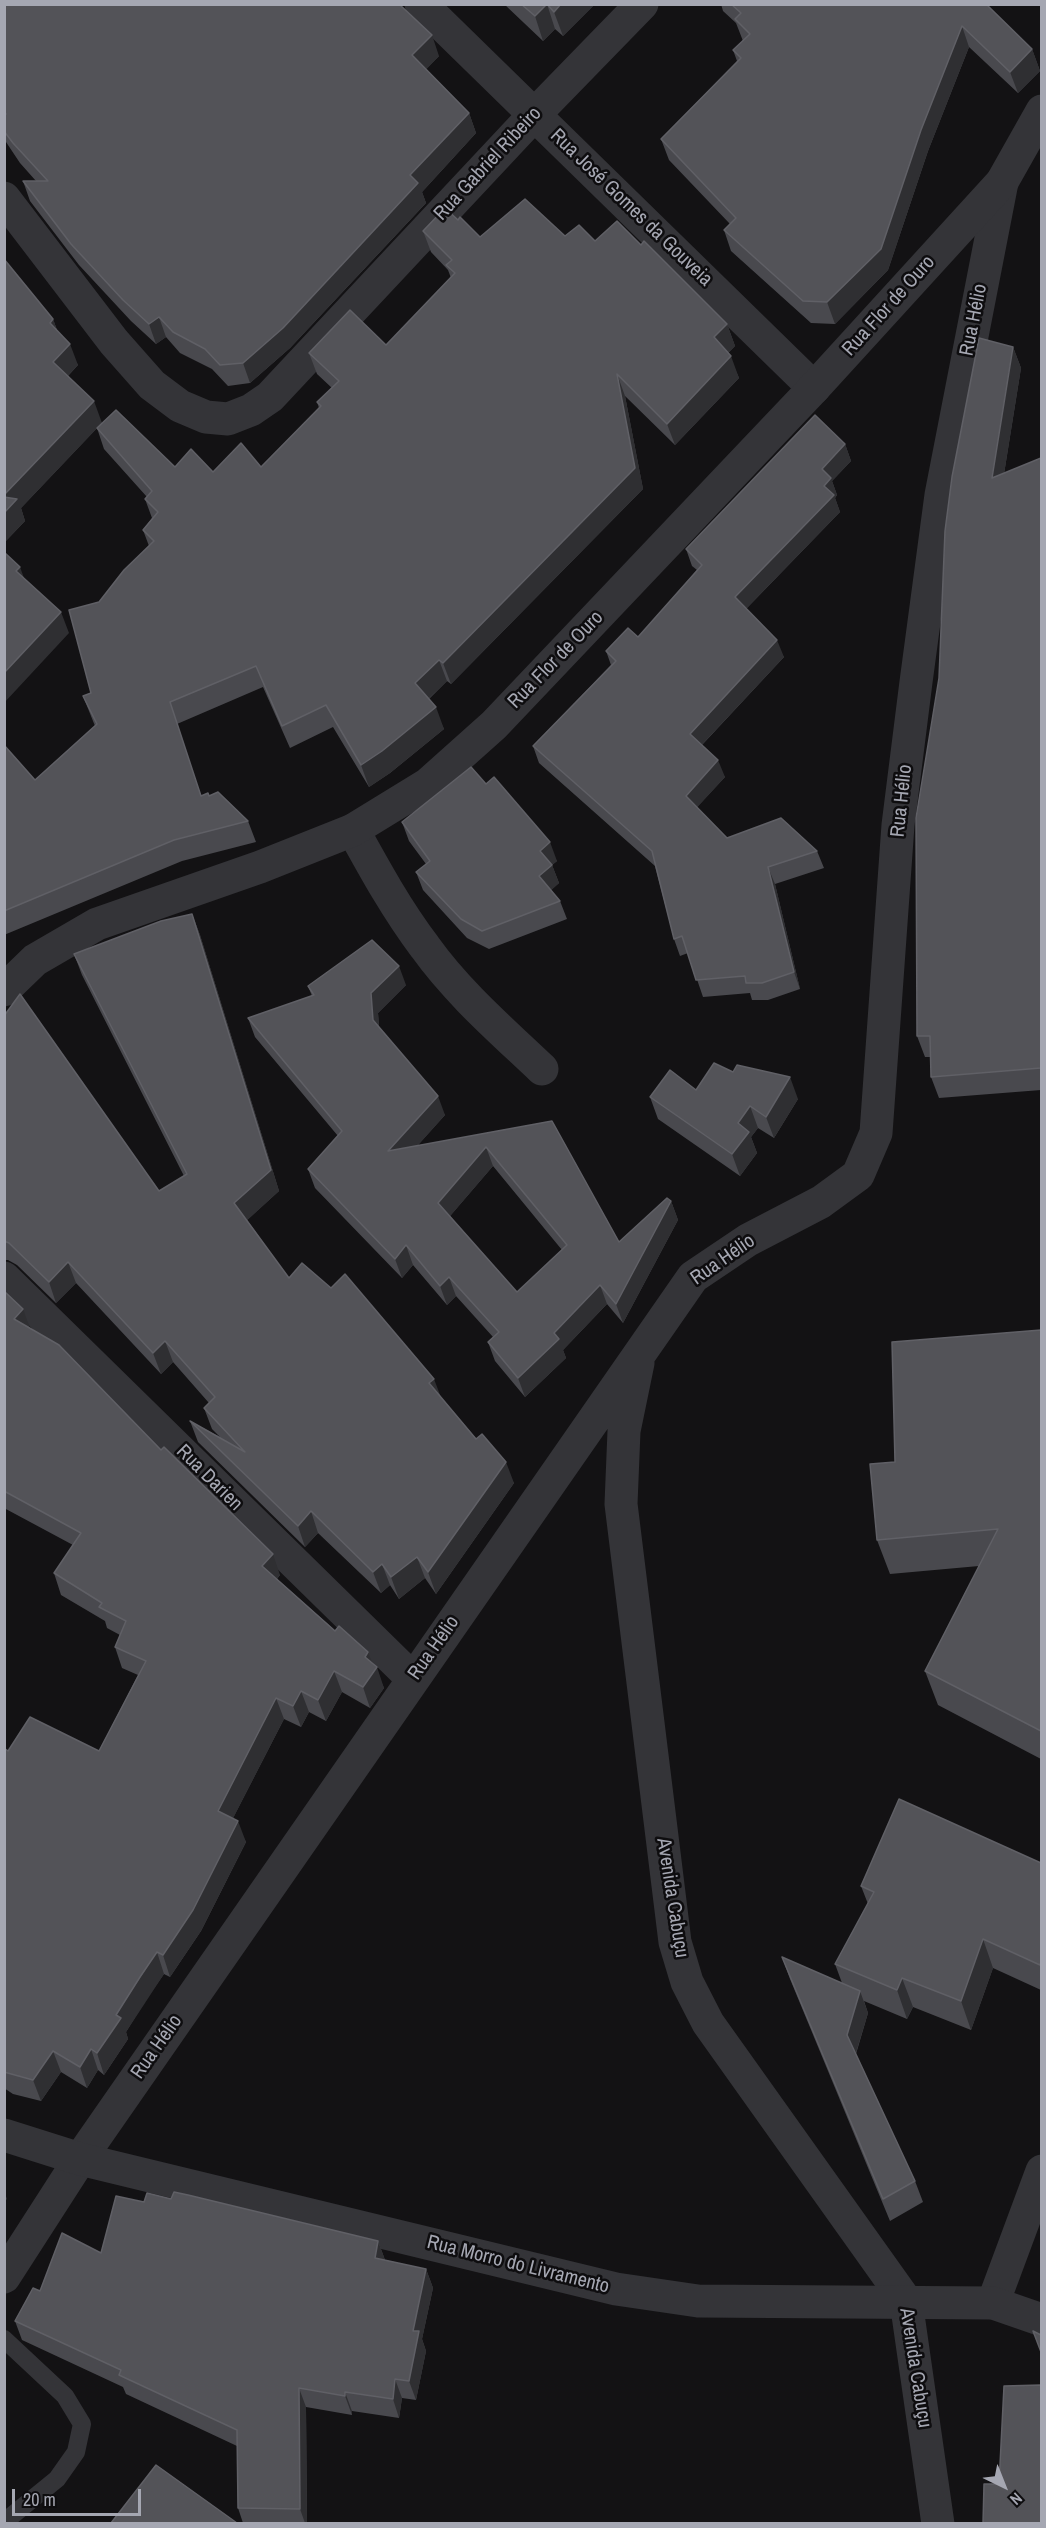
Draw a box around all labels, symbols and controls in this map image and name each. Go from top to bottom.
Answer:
street label: Rua Gabriel Ribeiro [429,102,547,226]
street label: Rua José Gomes da Gouveia [545,124,717,292]
street label: Rua Flor de Ouro [838,251,940,361]
street label: Rua Hélio [955,282,993,358]
street label: Rua Flor de Ouro [503,606,609,714]
street label: Rua Hélio [886,763,918,839]
street label: Rua Hélio [686,1229,760,1291]
street label: Rua Darien [171,1440,247,1516]
street label: Rua Hélio [403,1611,465,1685]
street label: Avenida Cabuçu [651,1836,693,1960]
street label: Rua Hélio [126,2010,188,2084]
street label: Rua Morro do Livramento [424,2231,612,2299]
street label: Avenida Cabuçu [894,2306,936,2430]
north arrow [974,2456,1034,2516]
scale bar [15,2477,144,2515]
text: 20 m [23,2487,56,2512]
text: N [1005,2488,1027,2510]

